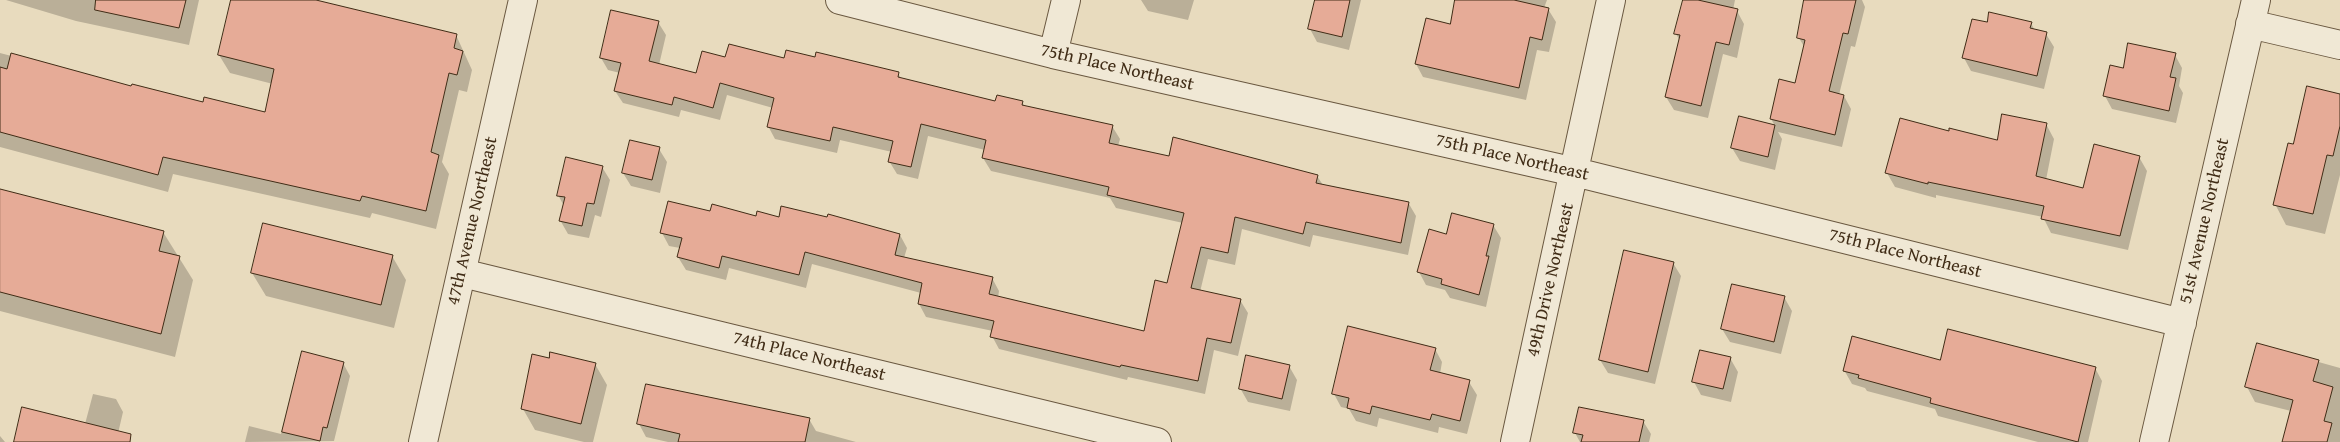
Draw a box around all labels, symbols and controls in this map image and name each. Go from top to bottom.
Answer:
street label: 75th Place Northeast [1038,40,1196,96]
street label: 75th Place Northeast [1433,130,1591,186]
street label: 47th Avenue Northeast [443,135,503,307]
street label: 51st Avenue Northeast [2175,136,2235,306]
street label: 49th Drive Northeast [1523,201,1579,359]
street label: 75th Place Northeast [1826,225,1984,283]
street label: 74th Place Northeast [730,328,888,386]

